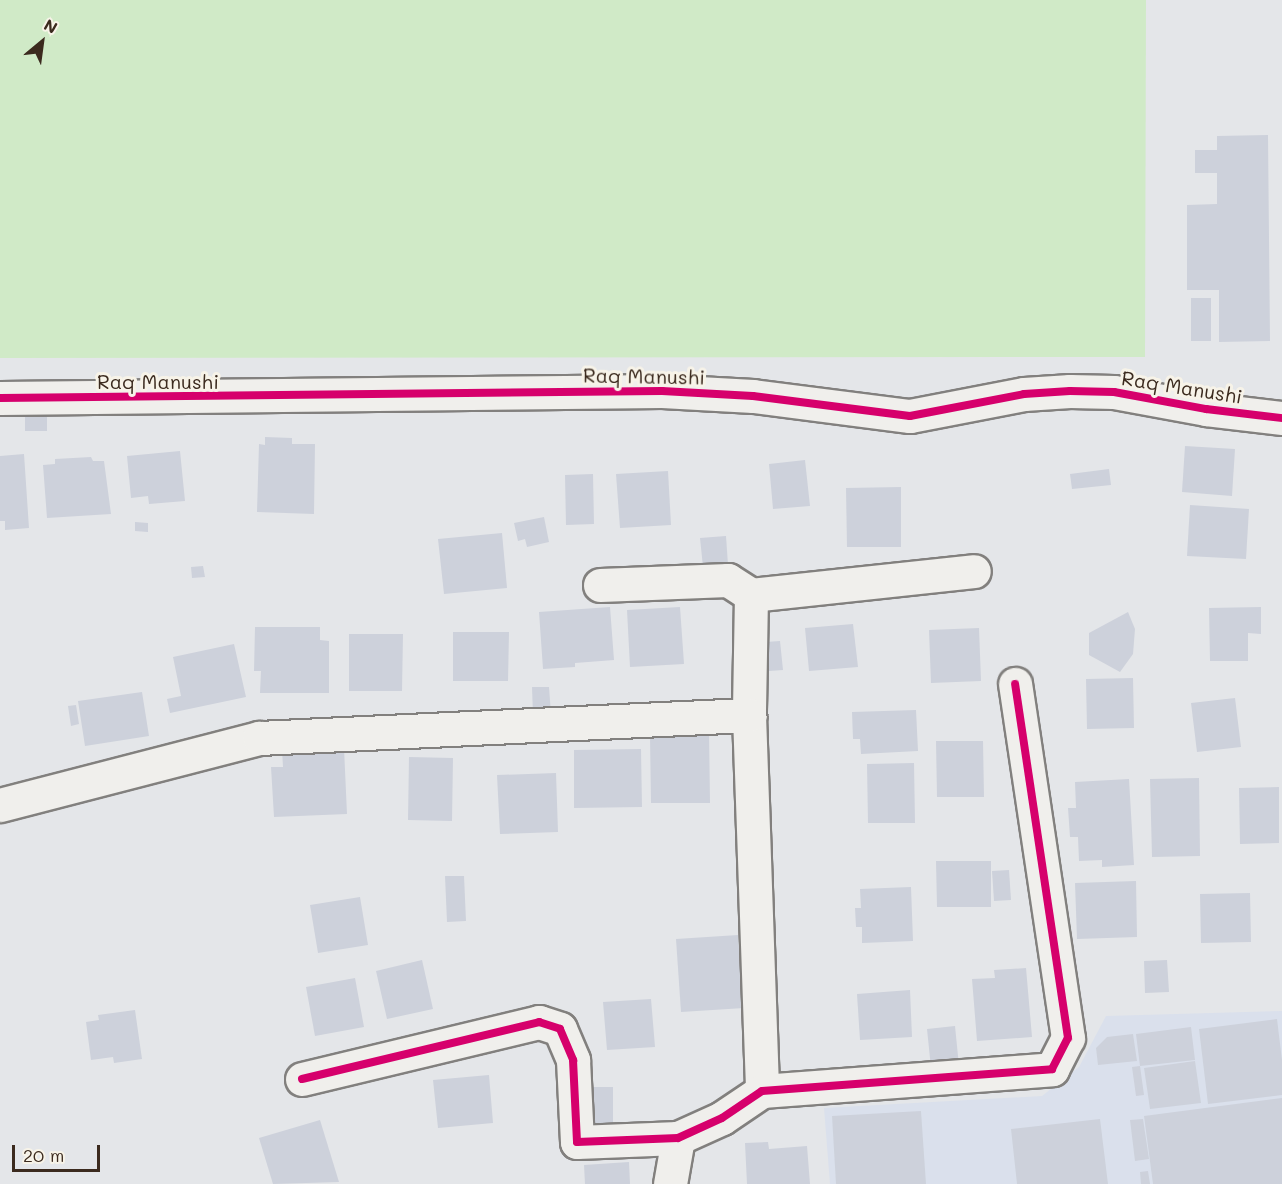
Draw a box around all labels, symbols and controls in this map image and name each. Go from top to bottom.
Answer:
north arrow [12,12,72,72]
text: N [41,14,61,38]
street label: Raq Manushi [583,363,705,389]
street label: Raq Manushi [1120,366,1244,408]
street label: Raq Manushi [97,369,219,393]
scale bar [15,1133,104,1171]
text: 20 m [23,1143,64,1167]

